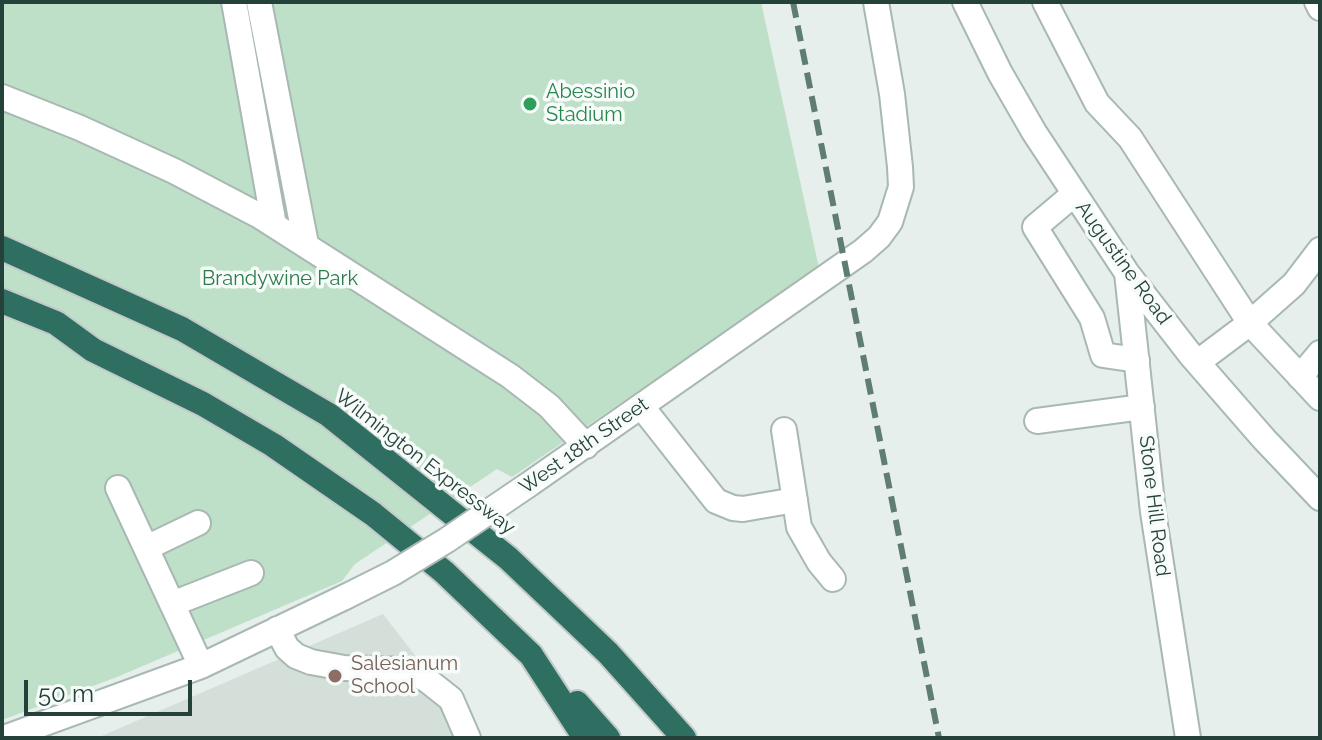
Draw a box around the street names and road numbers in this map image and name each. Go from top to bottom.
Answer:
street label: Augustine Road [1070,197,1176,329]
street label: Wilmington Expressway [330,384,520,540]
street label: West 18th Street [515,393,653,499]
street label: Stone Hill Road [1133,434,1175,578]

